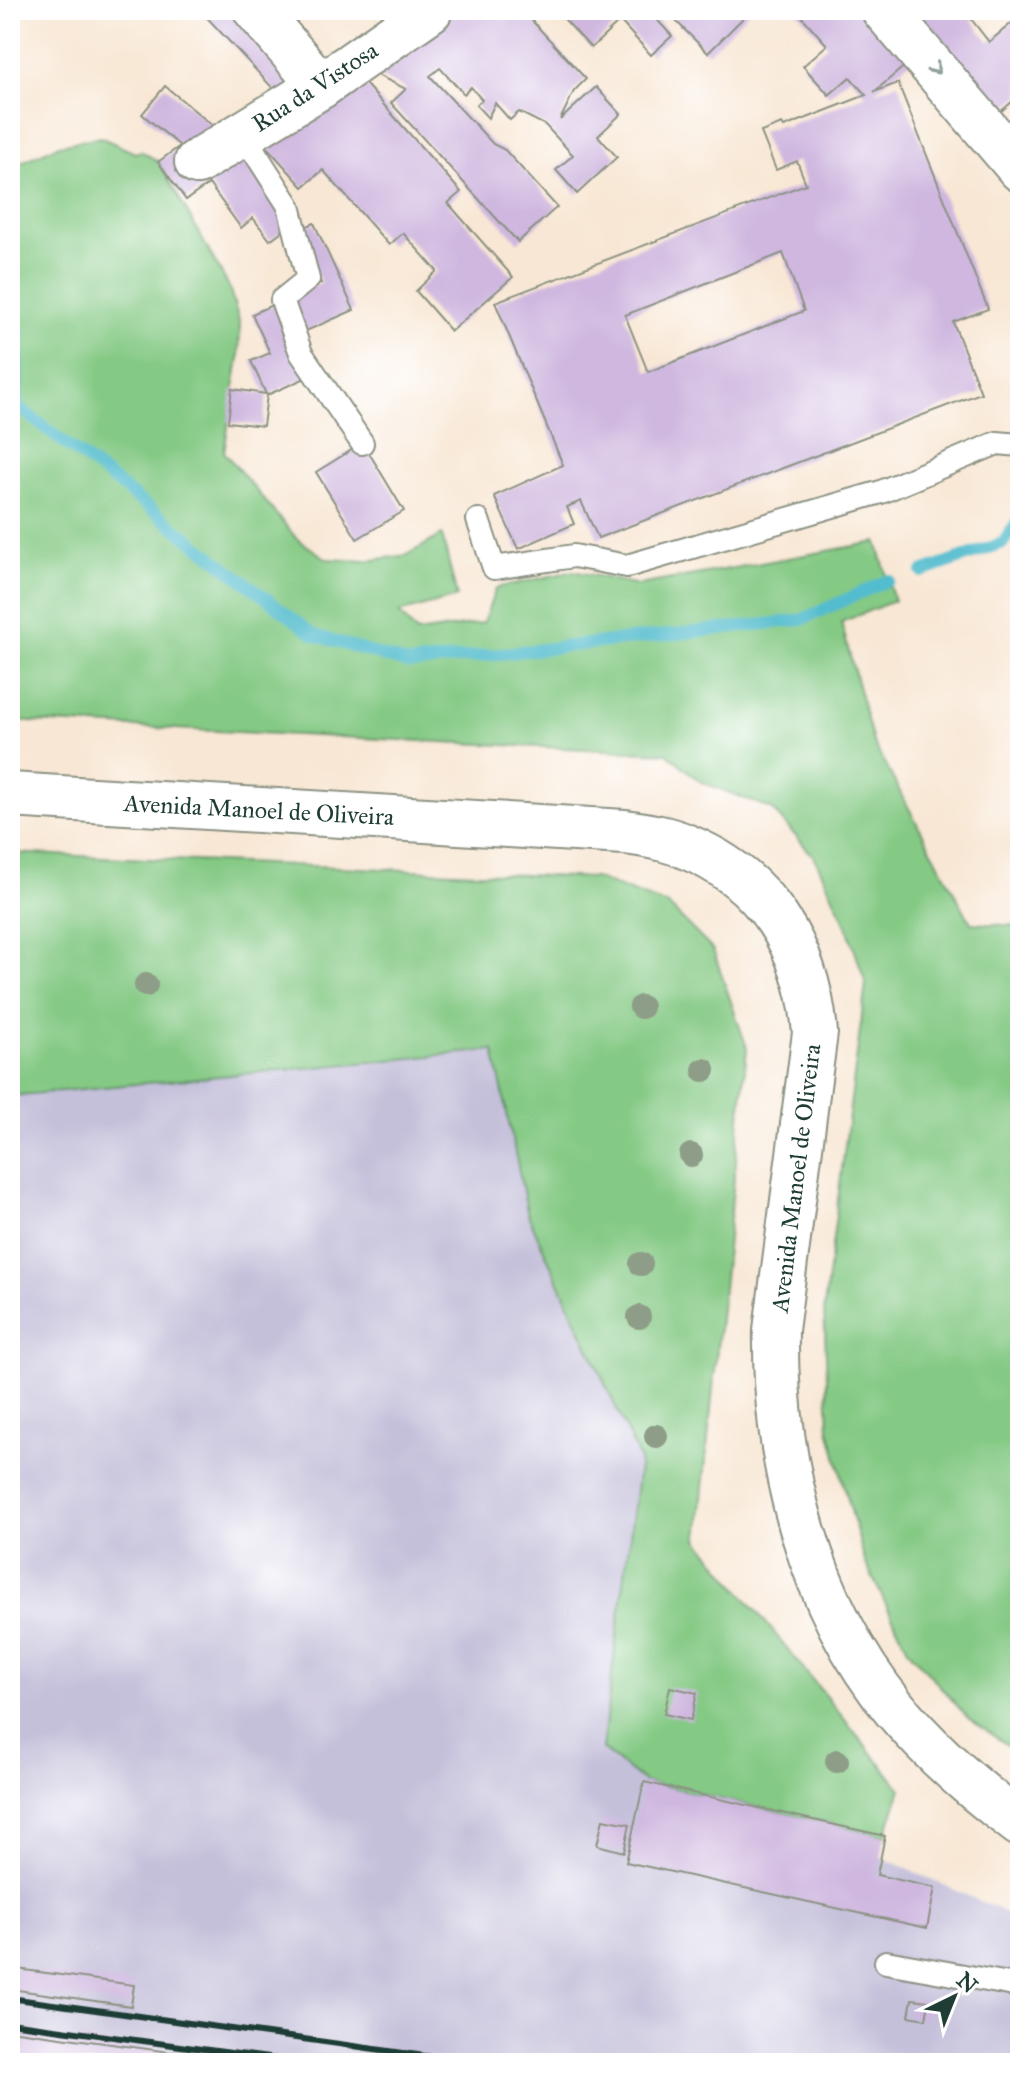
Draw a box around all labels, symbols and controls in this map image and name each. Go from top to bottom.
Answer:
street label: Rua da Vistosa [247,35,384,139]
one-way arrow [925,60,940,75]
street label: Avenida Manoel de Oliveira [122,788,396,832]
street label: Avenida Manoel de Oliveira [765,1041,827,1315]
north arrow [914,1957,994,2037]
text: N [951,1966,984,1999]

